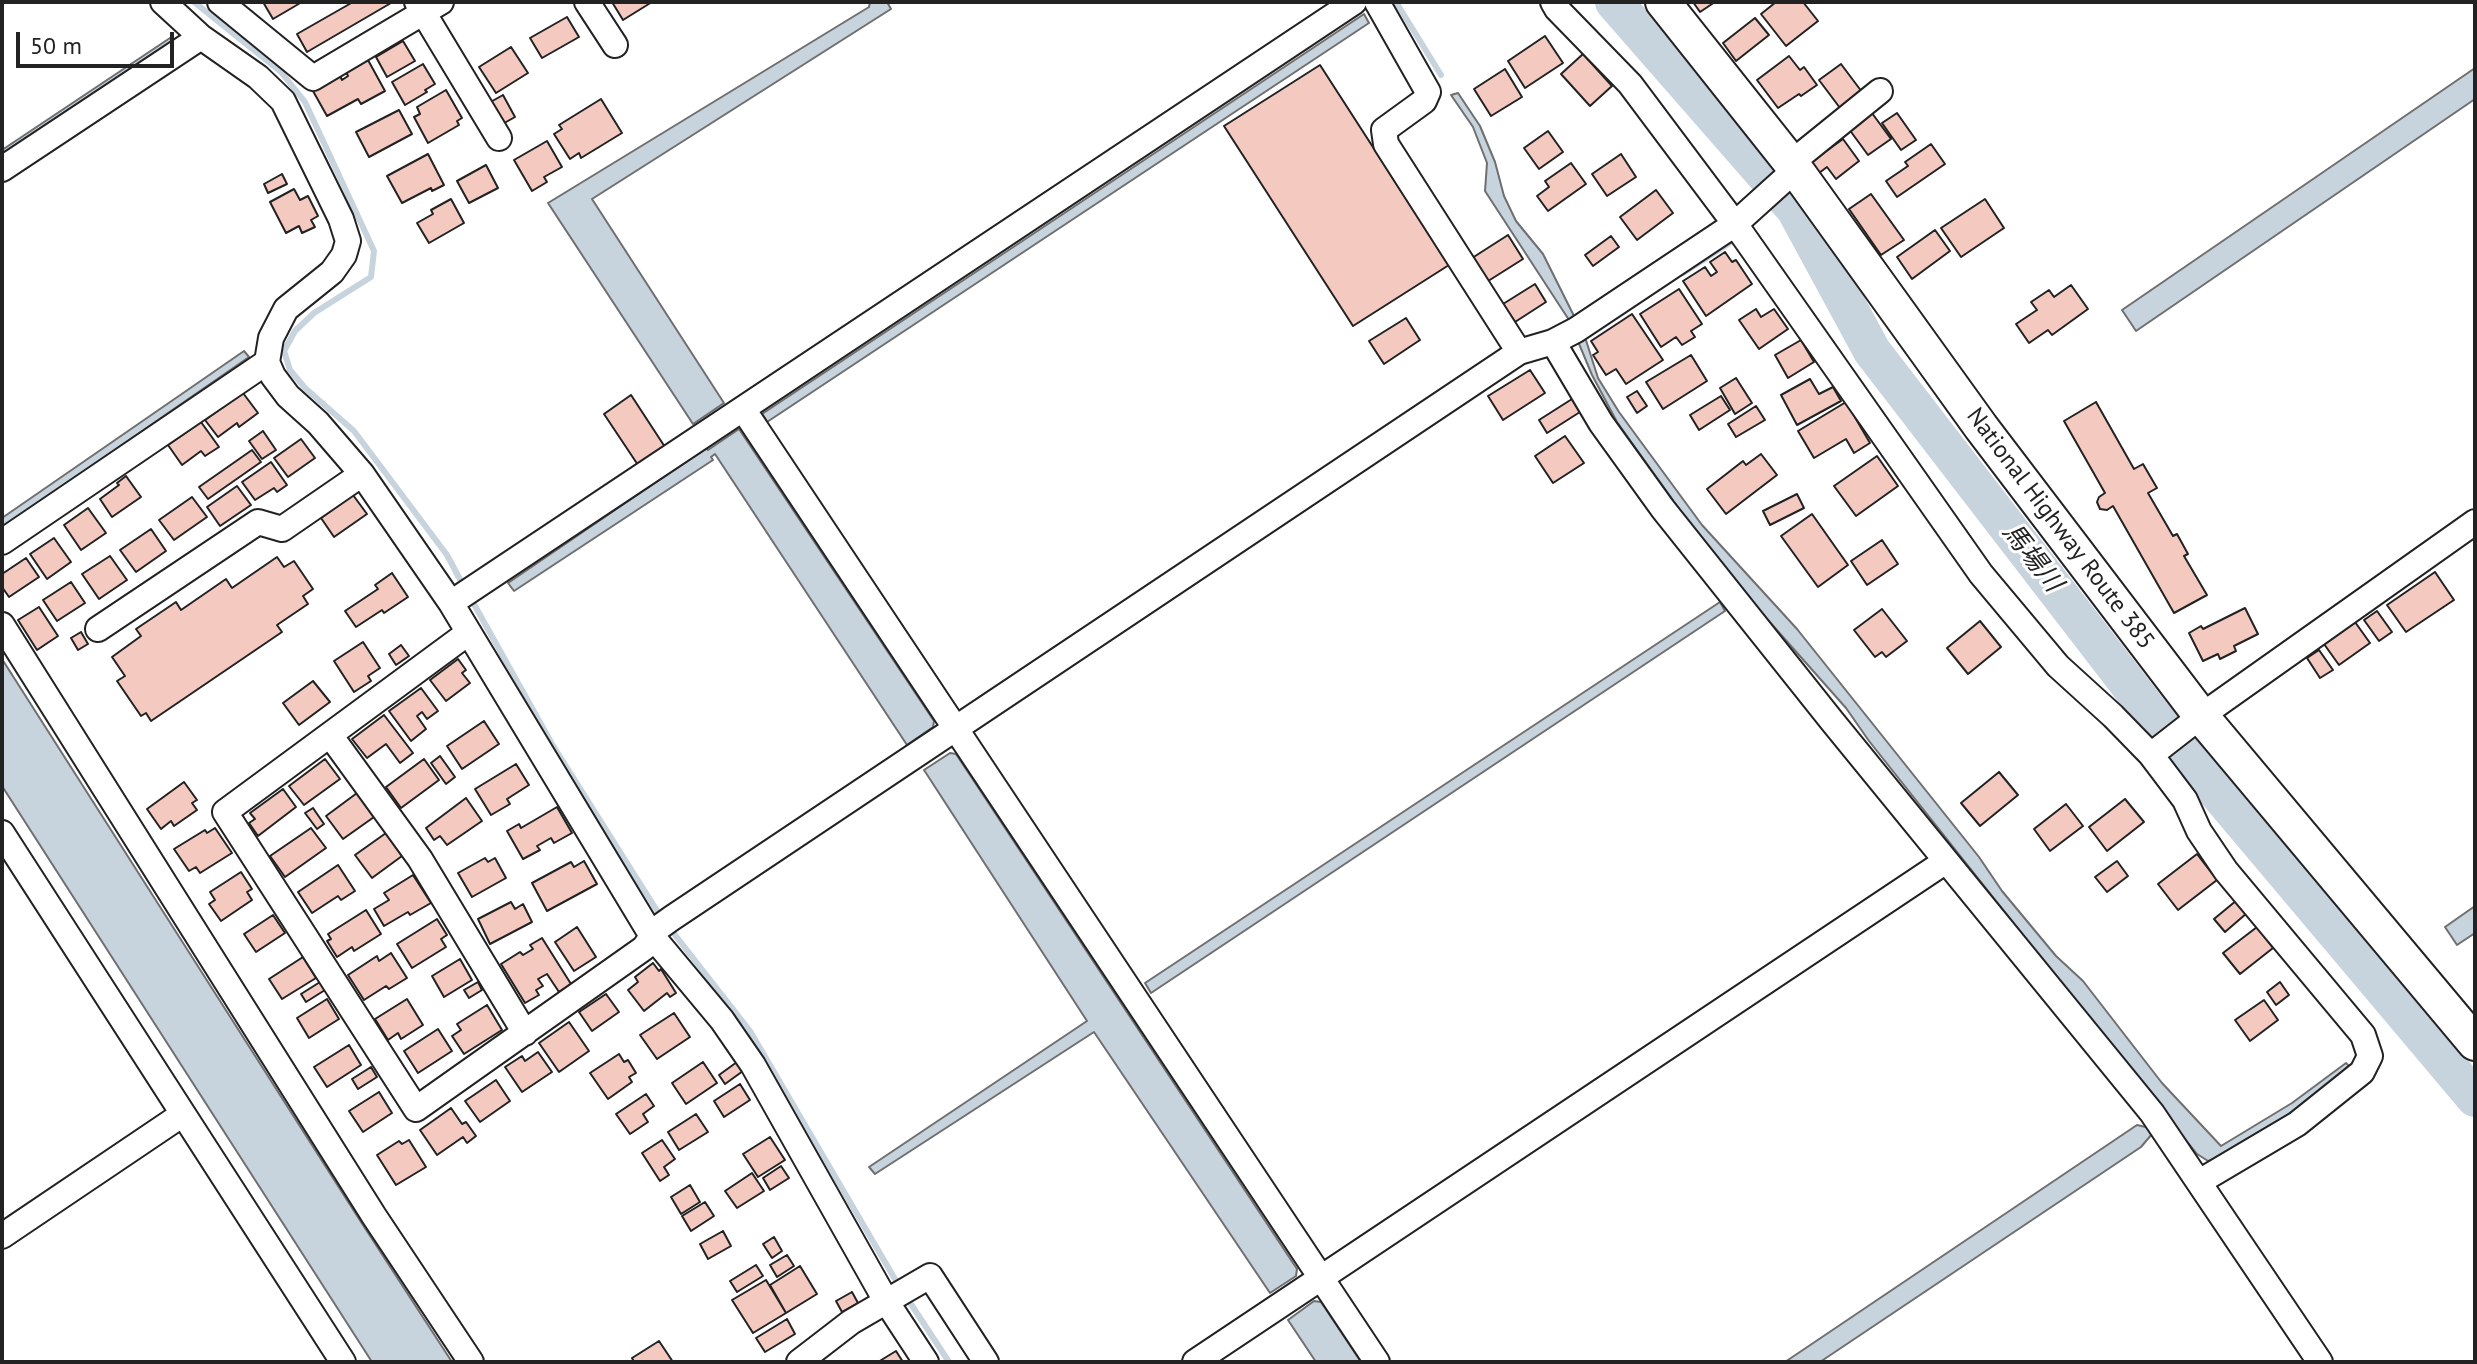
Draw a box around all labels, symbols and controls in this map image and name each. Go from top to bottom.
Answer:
scale bar [20,16,178,66]
text: 50 m [30,30,82,61]
street label: National Highway Route 385 [1960,403,2160,655]
water label: 馬場川 [1996,518,2068,598]

